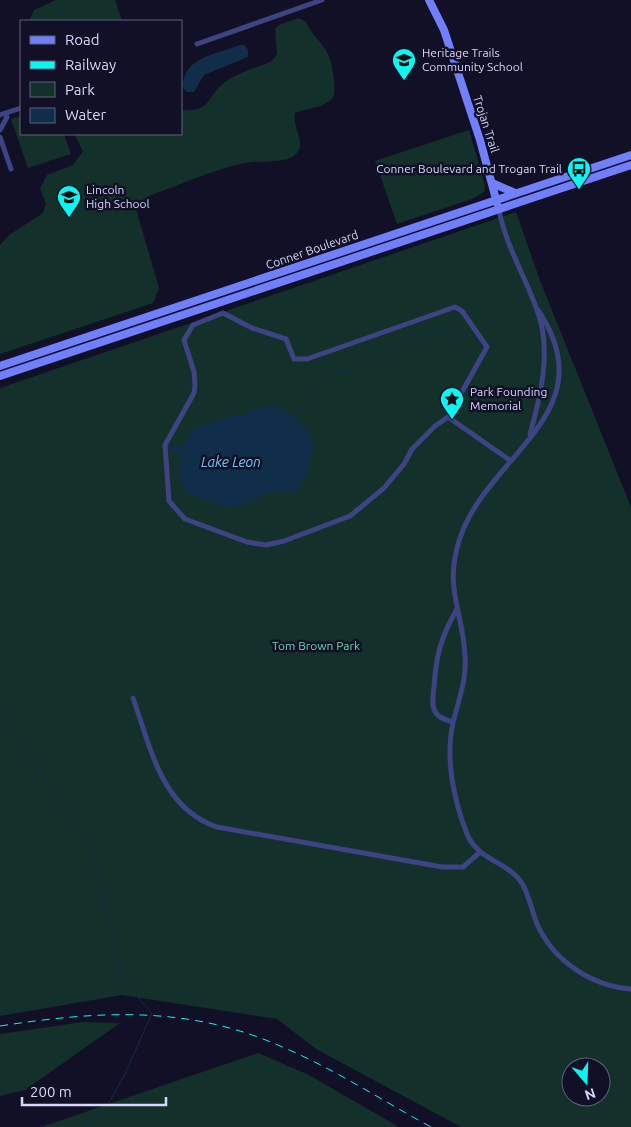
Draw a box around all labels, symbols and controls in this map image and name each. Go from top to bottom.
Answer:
legend [20,20,182,135]
text: Road [65,31,100,48]
place label: Heritage Trails Community School [422,46,523,73]
school or university icon: Heritage Trails Community School [391,47,417,81]
text: Railway [65,56,116,73]
text: Park [65,81,95,98]
street label: Trojan Trail [471,94,502,154]
text: Water [65,106,106,123]
bus stop icon: Conner Boulevard and Trogan Trail [566,156,592,190]
place label: Conner Boulevard and Trogan Trail [376,162,562,175]
place label: Lincoln High School [86,183,150,210]
school or university icon: Lincoln High School [56,184,82,218]
street label: Conner Boulevard [264,228,360,271]
place label: Park Founding Memorial [470,385,547,412]
place icon: Park Founding Memorial [439,386,465,420]
water label: Lake Leon [201,454,261,470]
park label: Tom Brown Park [272,639,360,652]
north arrow [561,1057,611,1107]
scale bar [22,1074,166,1106]
text: 200 m [30,1083,72,1100]
text: N [583,1085,598,1104]

